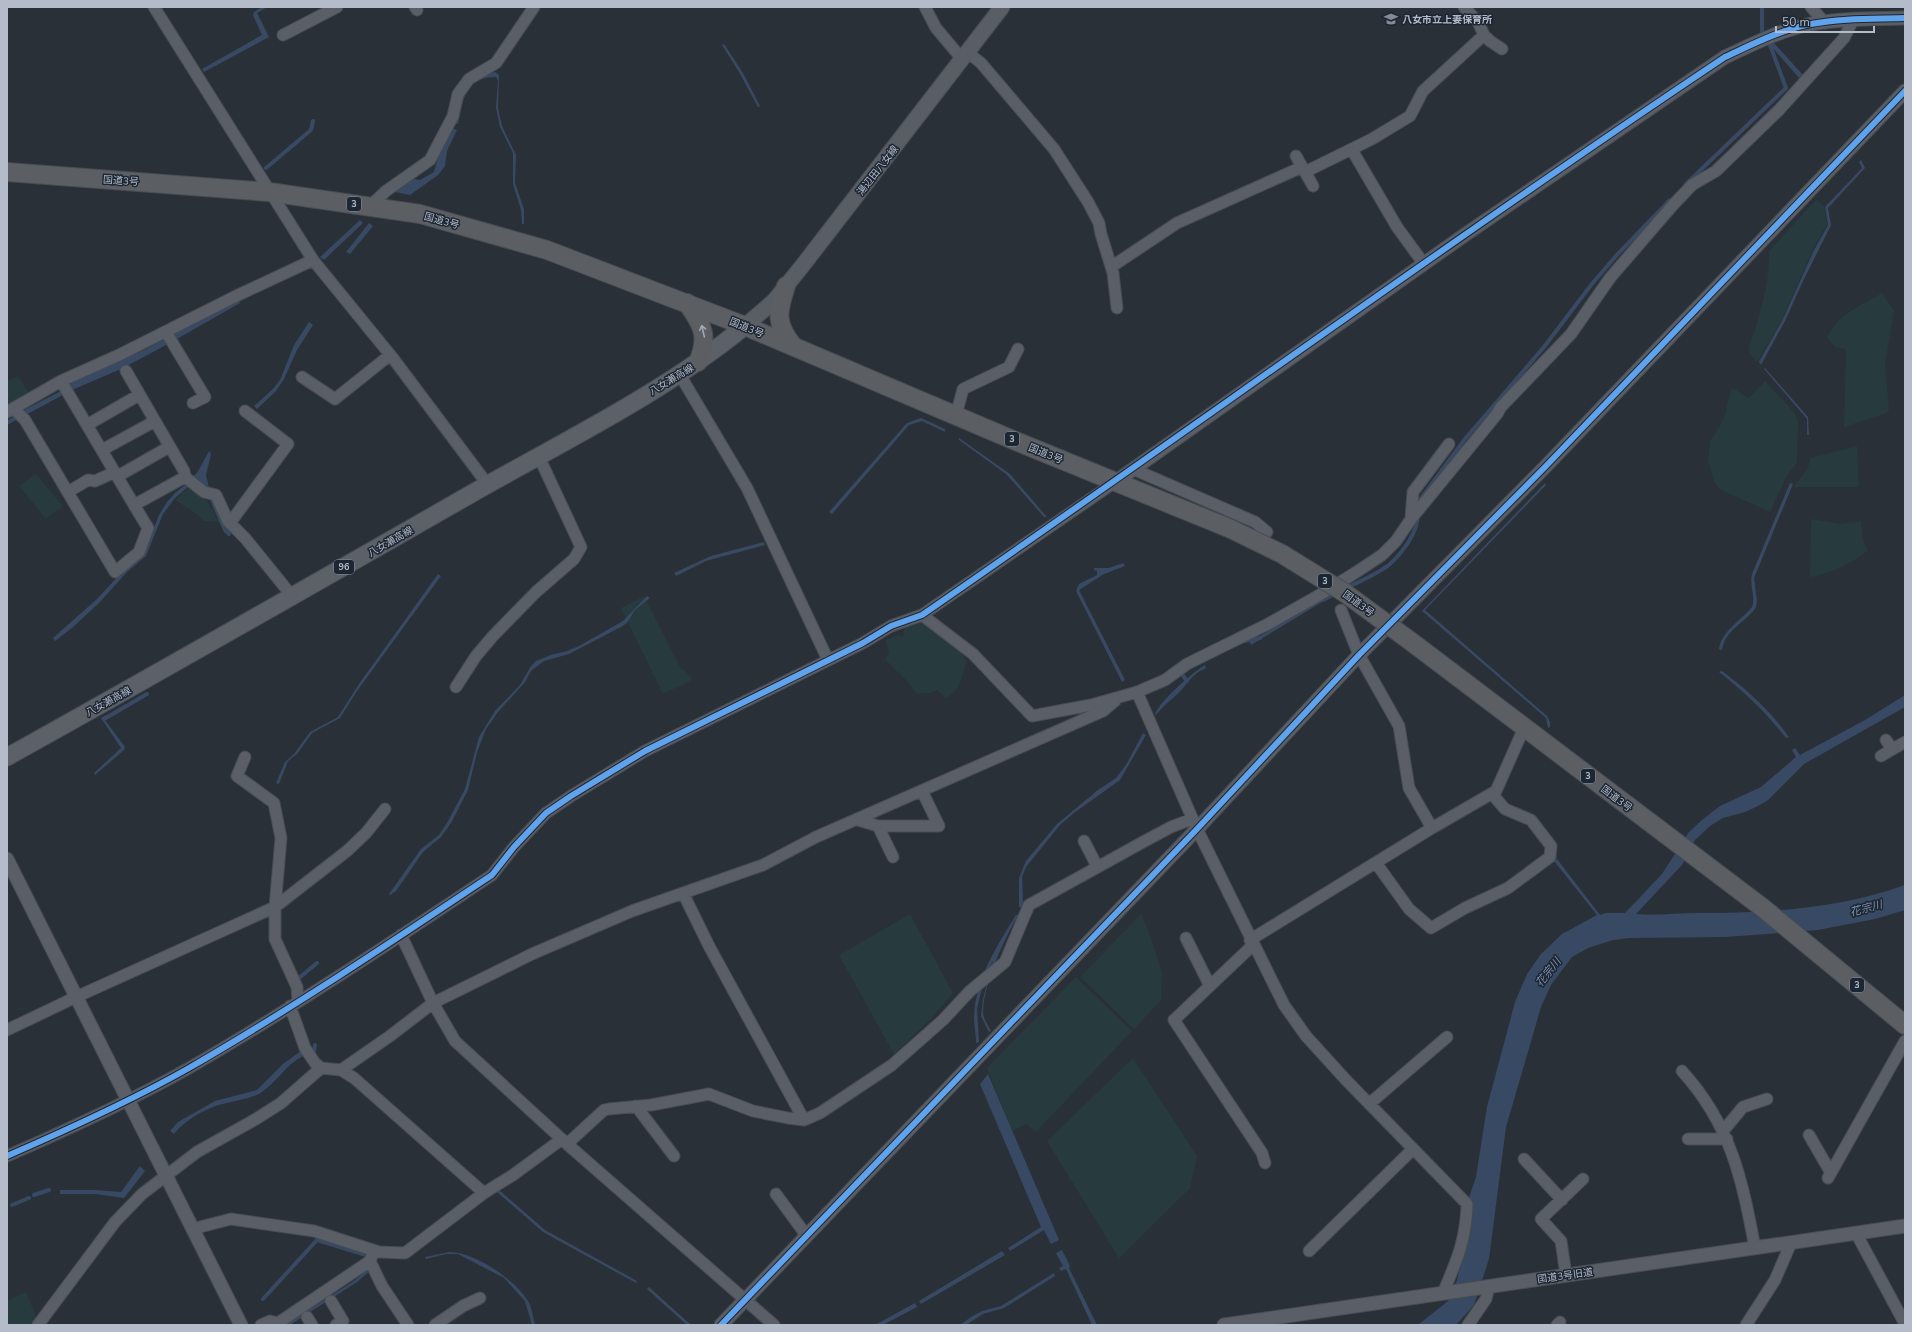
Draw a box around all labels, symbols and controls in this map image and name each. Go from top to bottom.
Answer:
scale bar [1776,8,1874,34]
school or university icon: 八女市立上妻保育所 [1383,11,1399,27]
place label: 八女市立上妻保育所 [1402,13,1492,27]
text: 50 m [1782,14,1810,30]
street label: 湯辺田八女線 [854,143,902,199]
street label: 国道3号 [102,173,139,189]
road number: 3 [347,197,361,211]
street label: 国道3号 [422,209,461,233]
street label: 国道3号 [727,315,766,341]
one-way arrow [698,325,706,338]
street label: 八女瀬高線 [646,361,697,399]
road number: 3 [1005,432,1019,446]
street label: 国道3号 [1026,441,1065,467]
street label: 八女瀬高線 [365,523,416,560]
road number: 96 [334,560,354,574]
road number: 3 [1318,574,1332,588]
street label: 国道3号 [1340,588,1377,620]
street label: 八女瀬高線 [83,684,134,720]
road number: 3 [1581,769,1595,783]
street label: 国道3号 [1598,782,1635,815]
water label: 花宗川 [1848,897,1885,920]
water label: 花宗川 [1532,954,1565,990]
road number: 3 [1850,978,1864,992]
street label: 国道3号旧道 [1536,1265,1594,1287]

